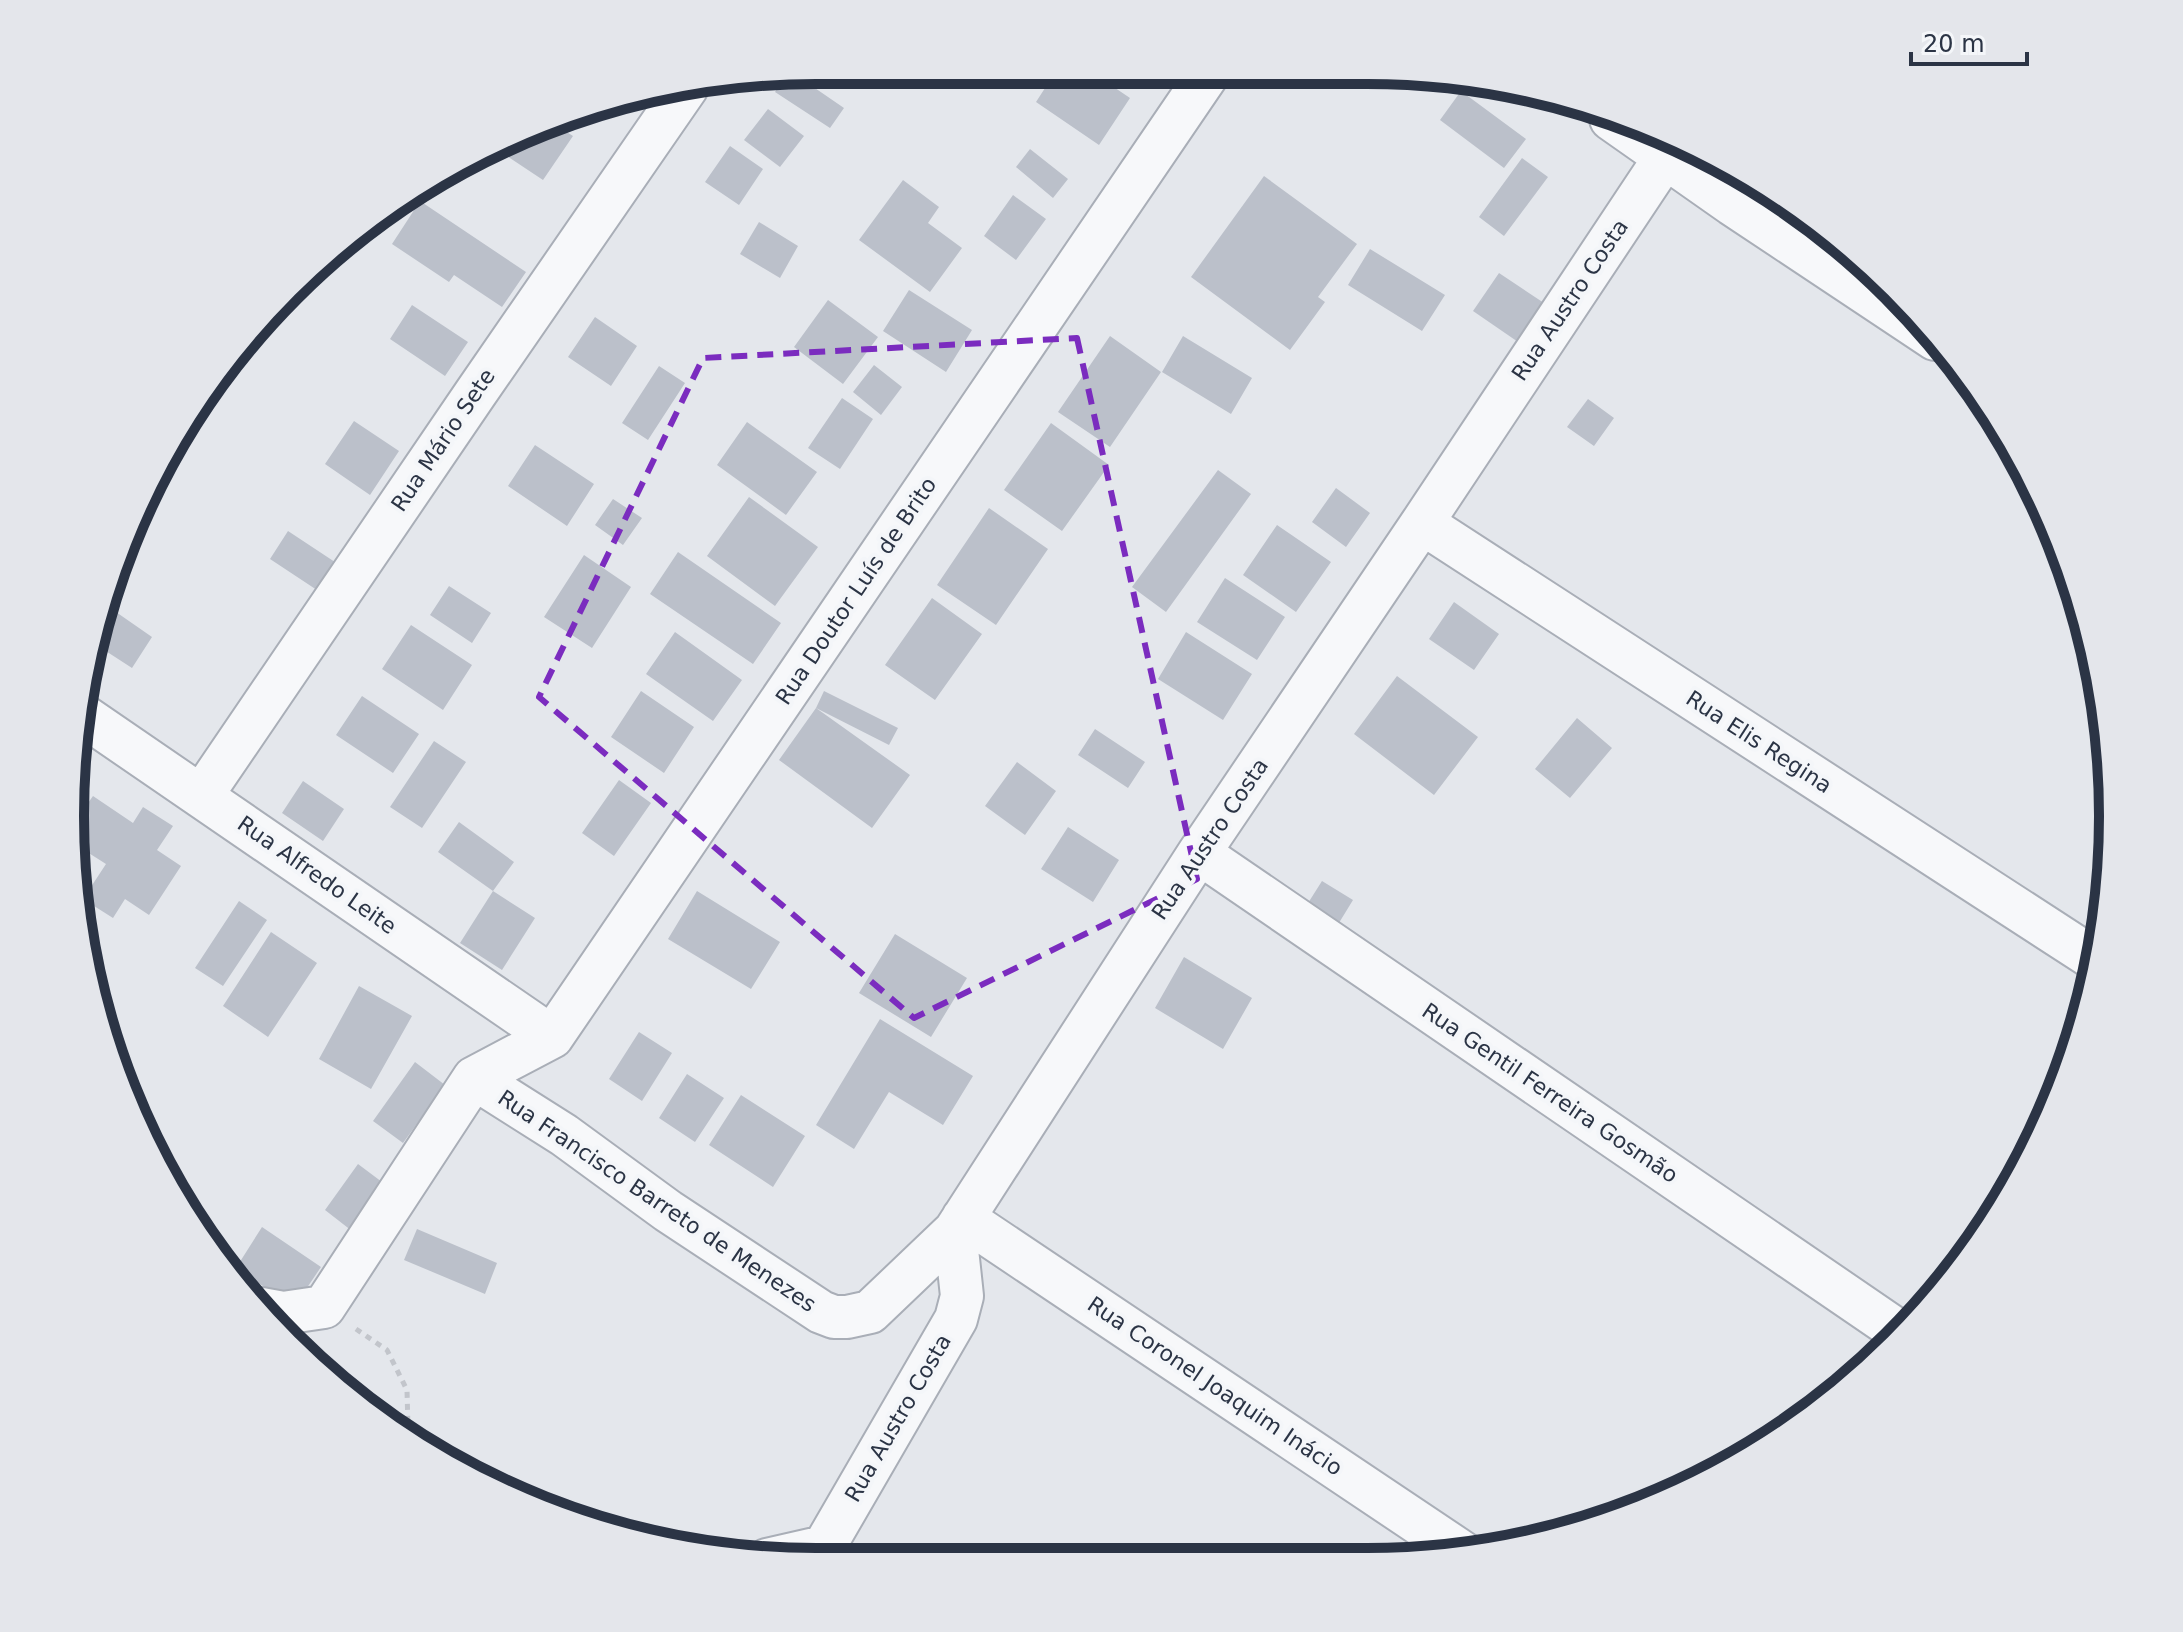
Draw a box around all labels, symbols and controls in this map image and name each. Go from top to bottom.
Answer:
scale bar [1911,16,2027,66]
text: 20 m [1923,30,1985,58]
street label: Rua Austro Costa [1507,215,1633,385]
street label: Rua Mário Sete [386,364,500,516]
street label: Rua Doutor Luís de Brito [771,473,941,709]
street label: Rua Elis Regina [1681,686,1837,798]
street label: Rua Austro Costa [1147,754,1273,924]
street label: Rua Alfredo Leite [233,811,401,939]
street label: Rua Gentil Ferreira Gosmão [1417,998,1683,1188]
street label: Rua Francisco Barreto de Menezes [493,1085,821,1317]
street label: Rua Coronel Joaquim Inácio [1083,1291,1347,1481]
street label: Rua Austro Costa [840,1330,956,1506]

